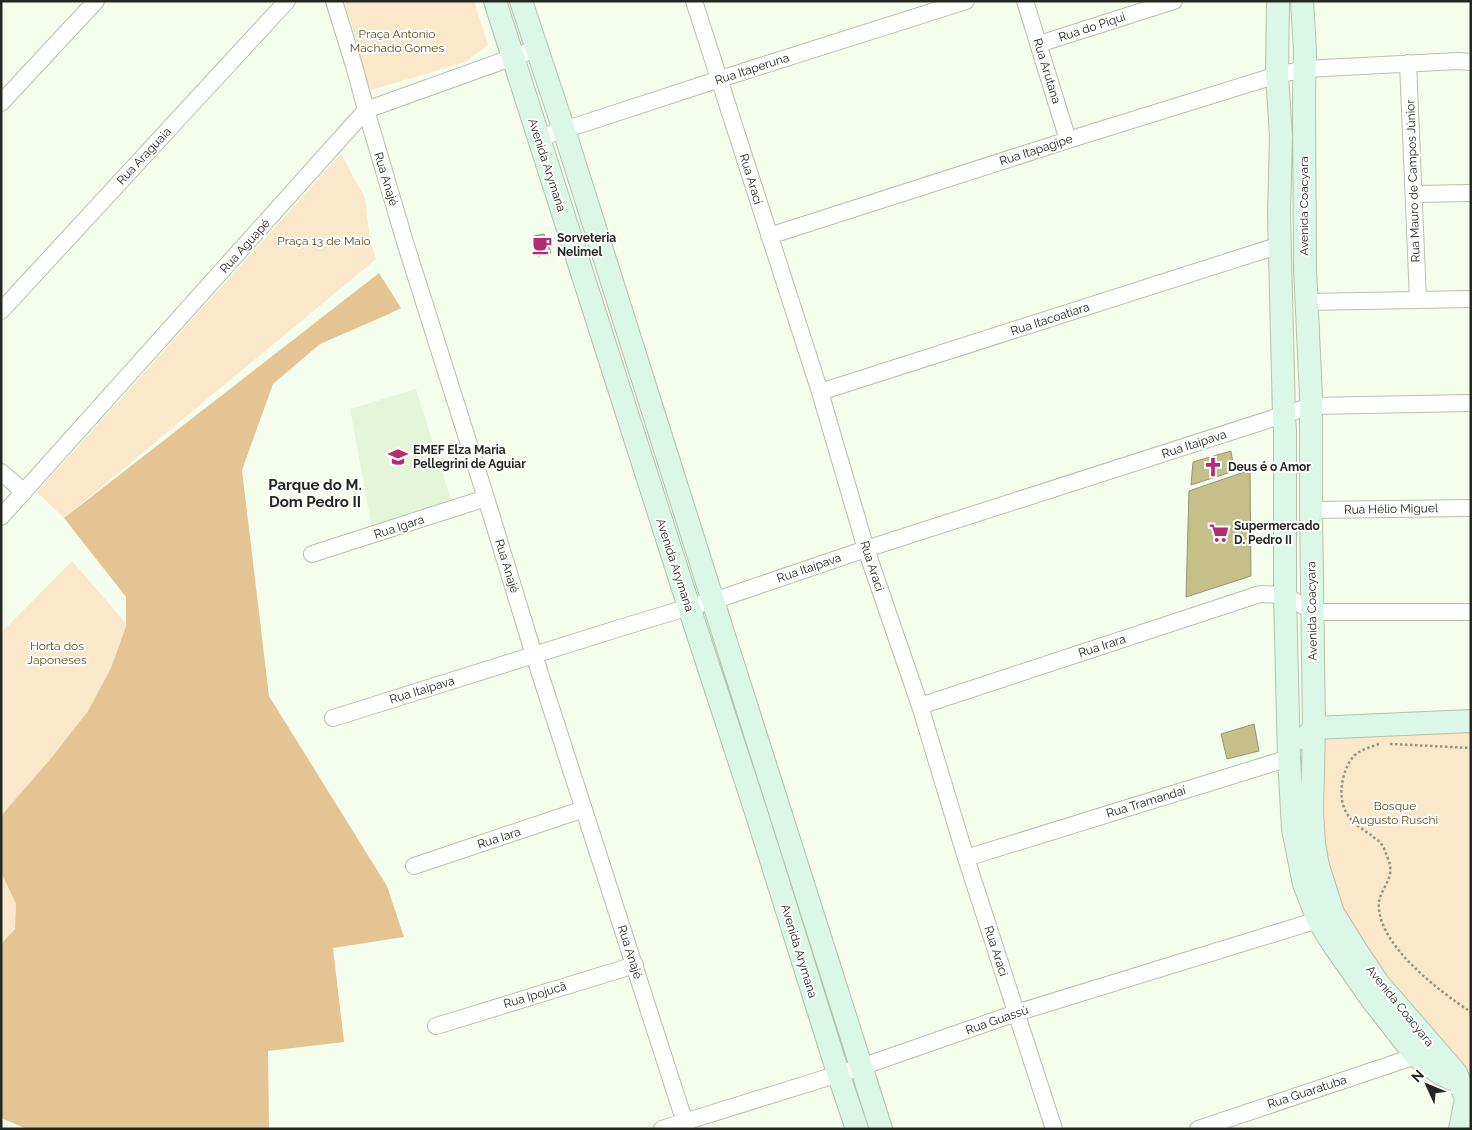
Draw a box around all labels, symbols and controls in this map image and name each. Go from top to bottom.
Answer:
street label: Rua do Piqui [1057,10,1127,44]
park label: Praça Antonio Machado Gomes [350,27,444,55]
street label: Rua Arutana [1030,37,1064,105]
street label: Rua Itaperuna [713,50,791,88]
street label: Rua Mauro de Campos Júnior [1403,98,1423,263]
street label: Avenida Arymana [525,117,569,213]
street label: Rua Araguaia [114,124,174,188]
street label: Rua Itapagipe [998,132,1074,168]
street label: Rua Anajé [371,150,401,208]
street label: Rua Araci [737,152,765,206]
street label: Avenida Coacyara [1297,156,1311,256]
street label: Rua Aguapé [217,216,273,276]
place label: Sorveteria Nelimel [557,231,616,259]
park label: Praça 13 de Maio [277,234,371,248]
cafe icon: Sorveteria Nelimel [531,234,553,256]
street label: Rua Itacoatiara [1009,300,1091,338]
street label: Rua Itaipava [1160,427,1228,461]
place label: EMEF Elza Maria Pellegrini de Aguiar [413,443,526,471]
school or university icon: EMEF Elza Maria Pellegrini de Aguiar [387,446,409,468]
church icon: Deus é o Amor [1202,456,1224,478]
place label: Deus é o Amor [1228,460,1311,474]
district label: Parque do M. Dom Pedro II [268,476,362,511]
street label: Rua Hélio Miguel [1344,501,1439,517]
street label: Rua Igara [372,512,426,542]
street label: Avenida Arymana [653,517,697,613]
place label: Supermercado D. Pedro II [1234,519,1320,547]
supermarket icon: Supermercado D. Pedro II [1208,522,1230,544]
street label: Rua Anajé [492,537,522,595]
street label: Rua Araci [857,539,887,593]
street label: Rua Itaipava [775,550,843,586]
street label: Avenida Coacyara [1304,561,1320,661]
street label: Rua Irara [1077,632,1127,660]
park label: Horta dos Japoneses [27,639,87,667]
street label: Rua Itaipava [388,673,456,707]
street label: Rua Tramandaí [1105,783,1188,821]
park label: Bosque Augusto Ruschi [1352,799,1438,827]
street label: Rua Iara [476,824,522,852]
street label: Avenida Arymana [778,902,820,1000]
street label: Rua Anajé [615,923,645,981]
street label: Rua Araci [981,924,1011,978]
street label: Avenida Coacyara [1363,963,1437,1049]
street label: Rua Ipojucã [502,979,568,1011]
street label: Rua Guassú [964,1003,1030,1037]
north arrow [1402,1060,1452,1110]
text: N [1408,1067,1427,1085]
street label: Rua Guaratuba [1266,1073,1348,1111]

